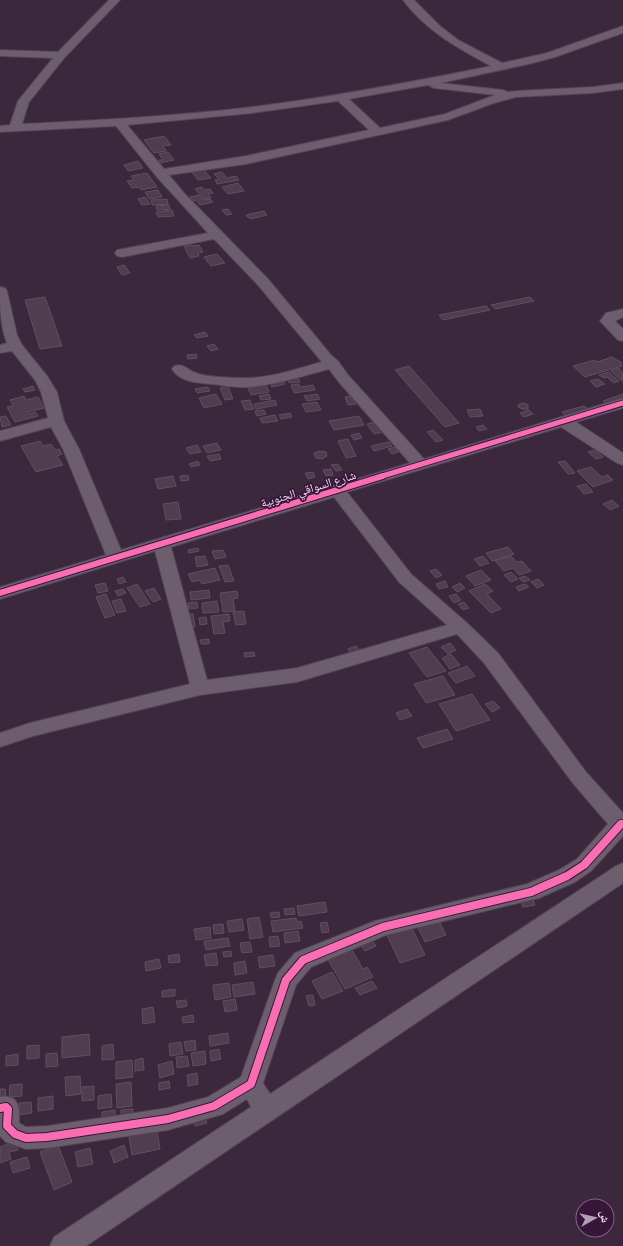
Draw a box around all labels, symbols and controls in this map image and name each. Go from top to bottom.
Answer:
street label: شارع السواقي الجنوبية [259,467,359,513]
north arrow [575,1198,615,1238]
text: ش [596,1210,613,1224]

